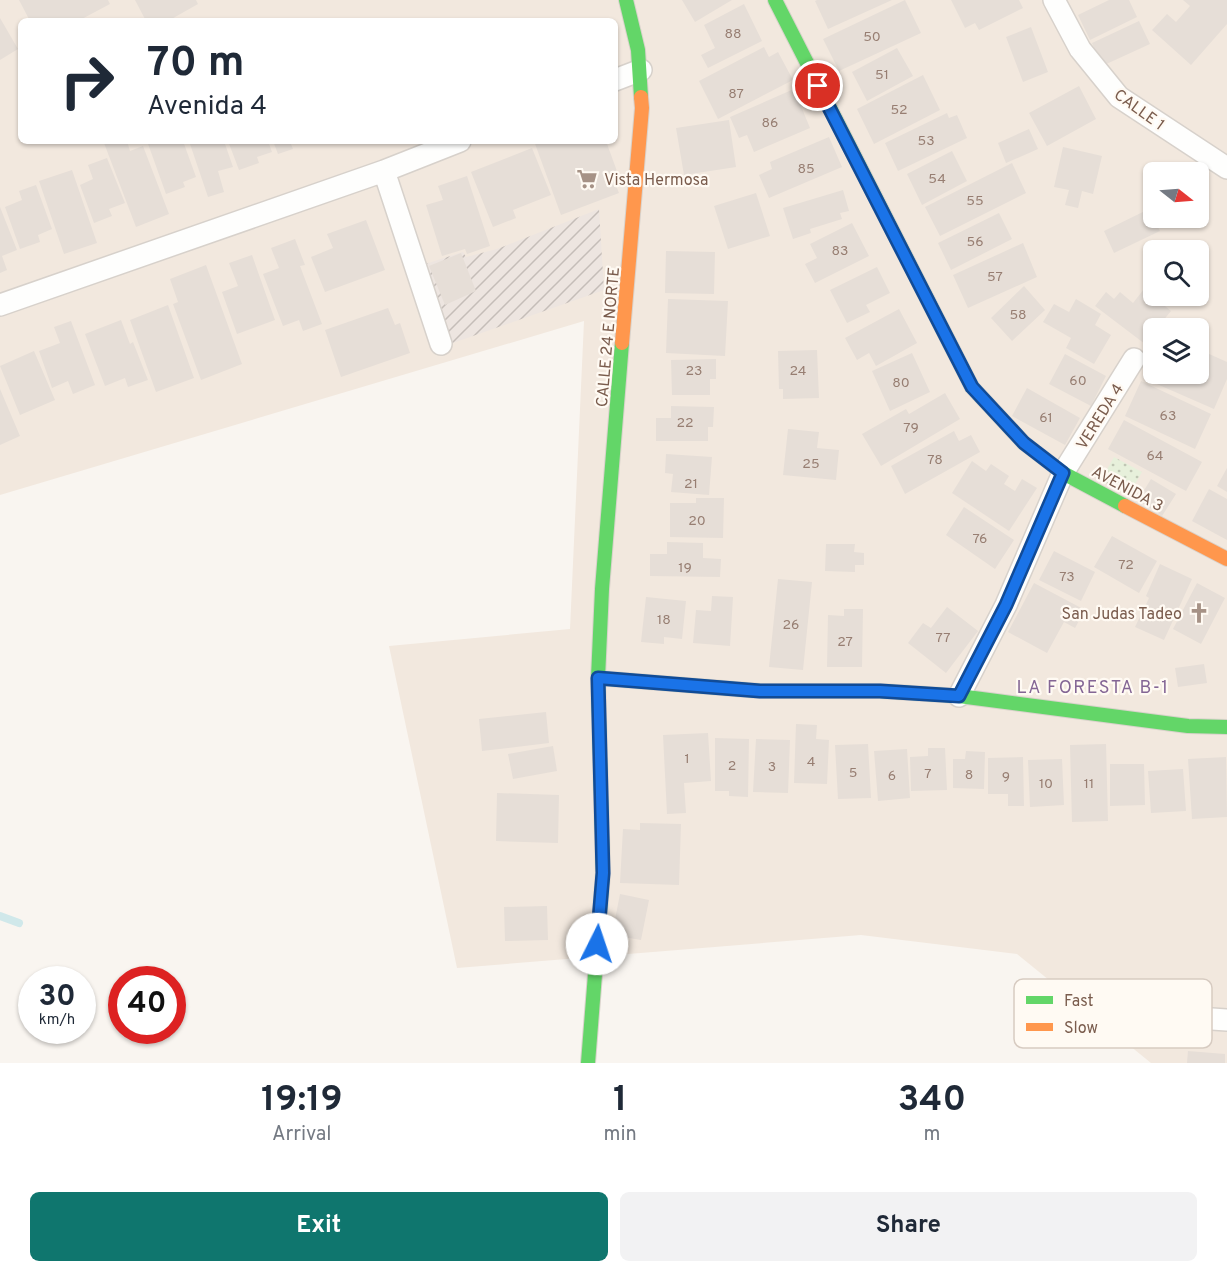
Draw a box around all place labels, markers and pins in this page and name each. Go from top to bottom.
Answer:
pin [792,60,843,111]
supermarket icon: Vista Hermosa [575,167,599,191]
place label: Vista Hermosa [604,171,708,191]
church icon: San Judas Tadeo [1187,601,1211,625]
place label: San Judas Tadeo [1062,605,1182,625]

